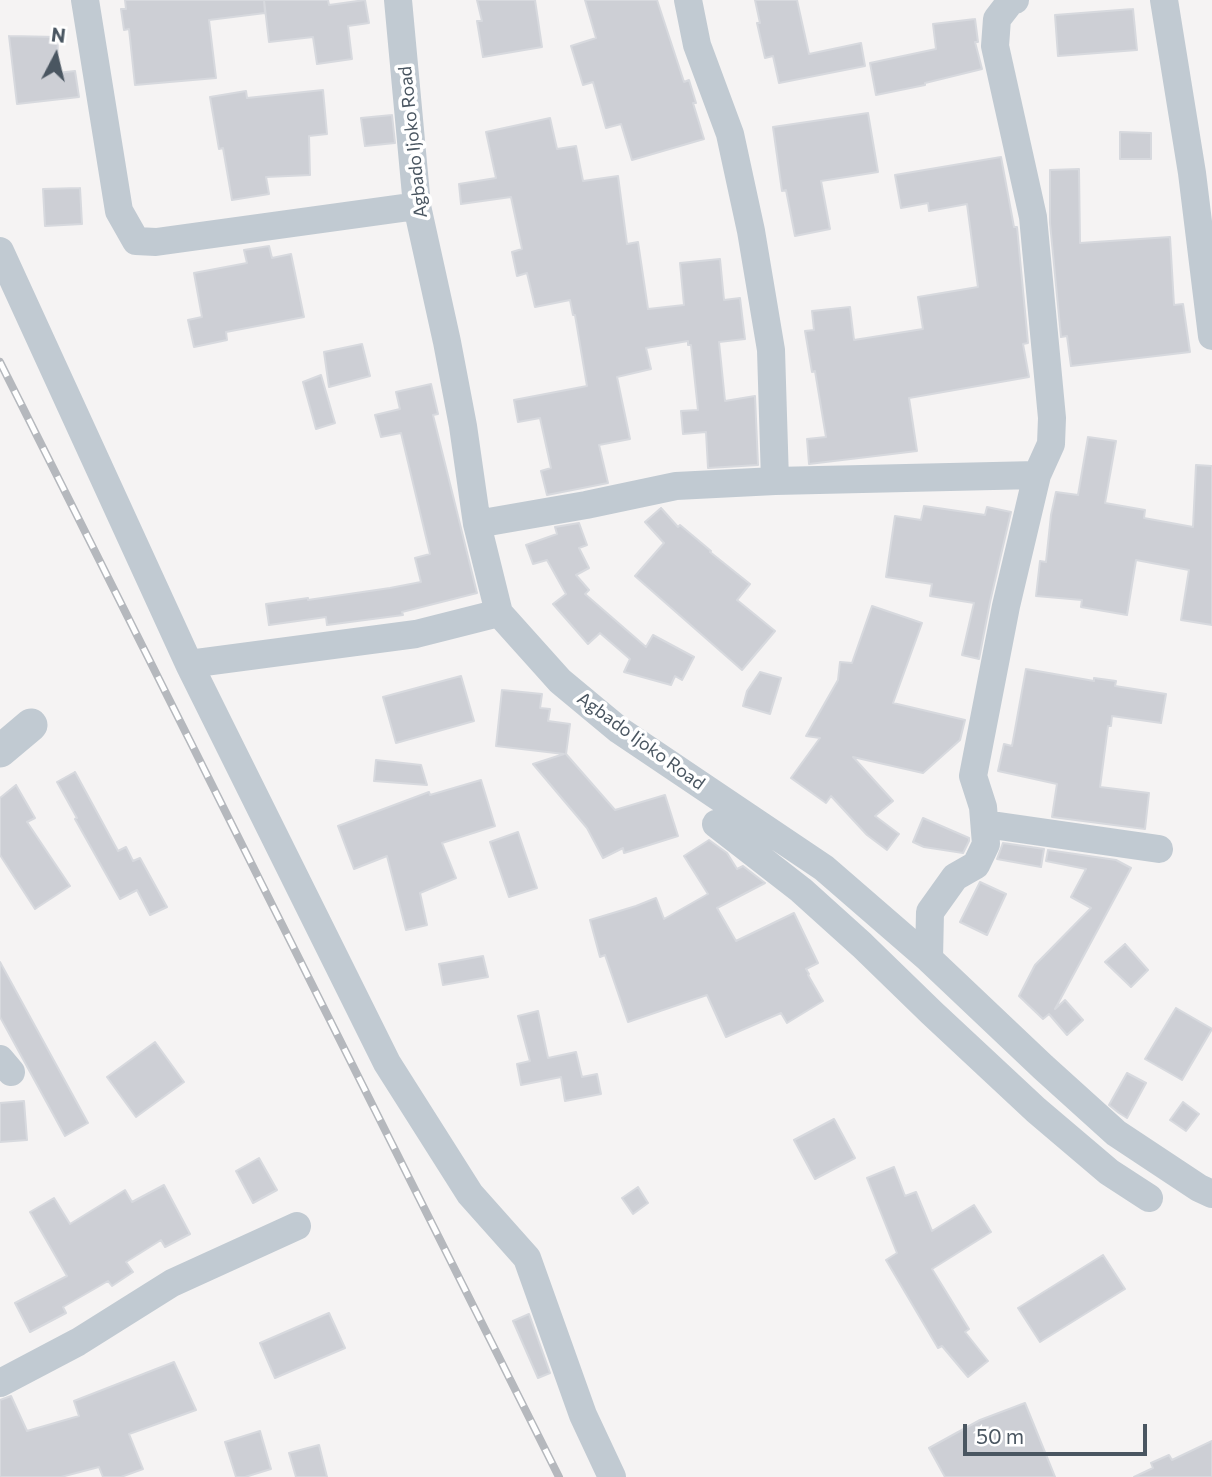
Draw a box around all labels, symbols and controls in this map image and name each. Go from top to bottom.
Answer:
north arrow [21,21,91,91]
text: N [50,22,67,47]
street label: Agbado Ijoko Road [394,65,432,219]
street label: Agbado Ijoko Road [573,687,709,795]
scale bar [967,1410,1151,1454]
text: 50 m [976,1423,1024,1448]

